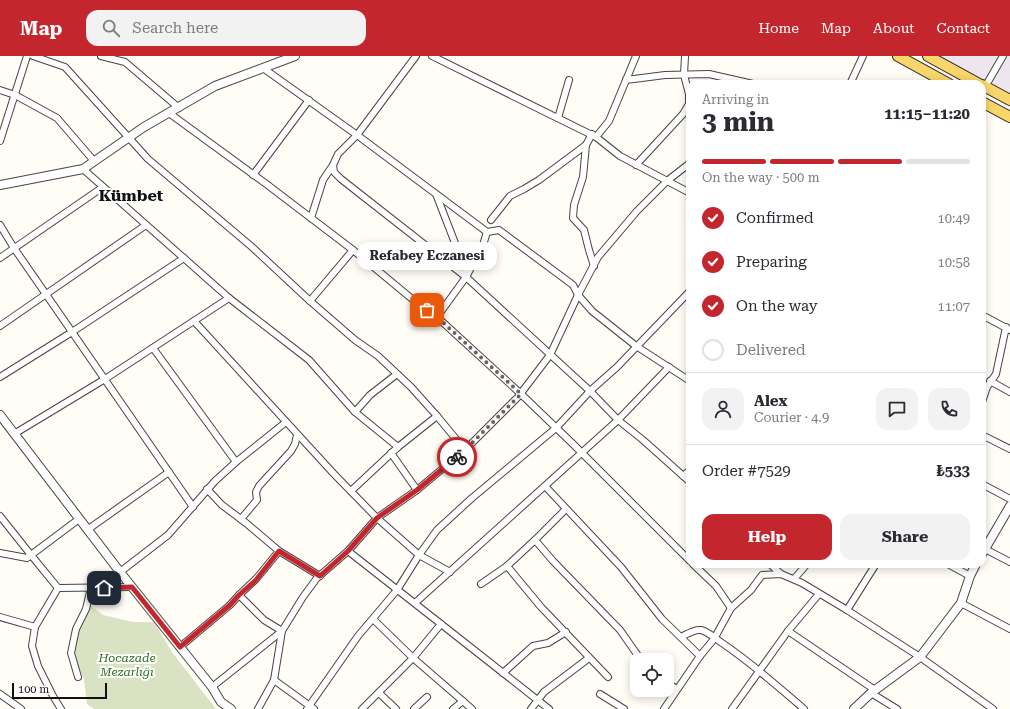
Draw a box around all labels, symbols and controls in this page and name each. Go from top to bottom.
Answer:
search box [86,10,366,46]
text: Map [20,17,62,40]
icon: search [100,17,122,39]
text: Search here [132,19,218,37]
text: Home [758,20,799,36]
text: Map [821,20,851,36]
text: About [873,20,915,36]
text: Contact [937,20,990,36]
text: Arriving in [702,92,769,107]
text: 11:15–11:20 [884,105,970,123]
text: 3 min [702,107,774,137]
text: On the way · 500 m [702,170,819,185]
district label: Kümbet [99,186,164,205]
icon: check [702,207,724,229]
text: Confirmed [736,209,814,227]
text: 10:49 [938,211,970,226]
callout: Refabey Eczanesi [357,242,497,270]
text: Refabey Eczanesi [370,248,484,263]
icon: check [702,251,724,273]
text: Preparing [736,253,807,271]
text: 10:58 [938,255,970,270]
pin [410,293,444,327]
icon: check [702,295,724,317]
text: On the way [736,297,818,315]
icon: bag [416,299,438,321]
text: 11:07 [938,299,970,314]
text: Delivered [736,341,806,359]
button: person [702,388,744,430]
button: chat [876,388,918,430]
button: phone [928,388,970,430]
text: Alex [754,392,787,410]
text: Courier · 4.9 [754,410,829,425]
courier [437,437,477,477]
icon: bike [446,446,468,468]
text: Order #7529 [702,462,791,480]
text: ₺533 [936,462,970,480]
button: Help [702,514,832,560]
button: Share [840,514,970,560]
pin [87,571,121,605]
icon: home [93,577,115,599]
park label: Hocazade Mezarlığı [97,651,156,679]
map controls [630,653,674,697]
button: locate [630,653,674,697]
scale bar [12,681,107,700]
text: 100 m [18,683,49,696]

